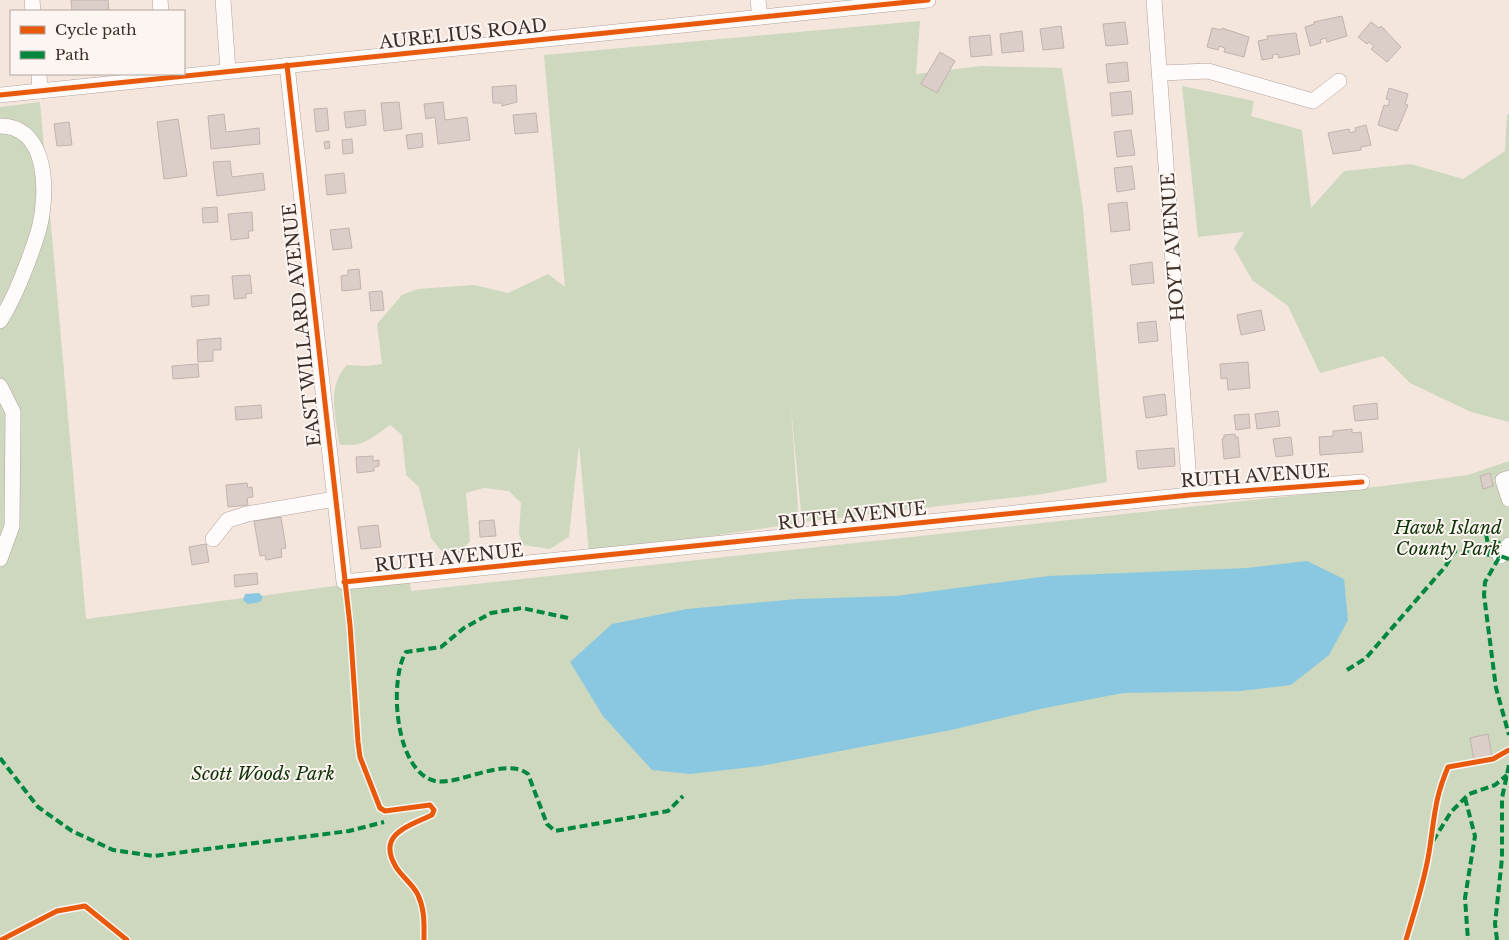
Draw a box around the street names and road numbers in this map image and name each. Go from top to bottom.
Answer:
street label: AURELIUS ROAD [377,14,548,54]
street label: HOYT AVENUE [1157,172,1189,322]
street label: EAST WILLARD AVENUE [278,202,326,448]
street label: RUTH AVENUE [1180,460,1330,492]
street label: RUTH AVENUE [777,497,927,535]
street label: RUTH AVENUE [374,539,524,577]

